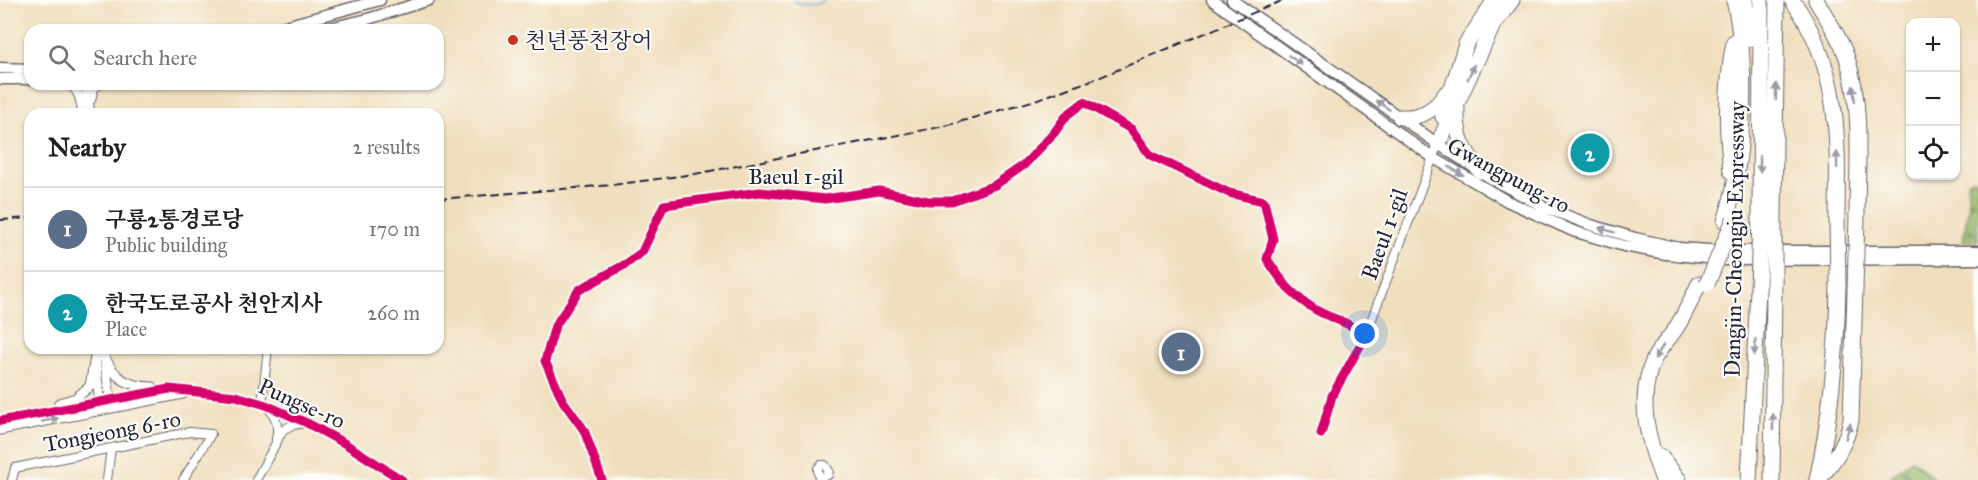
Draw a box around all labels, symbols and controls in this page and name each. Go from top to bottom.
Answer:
map controls [1906,18,1960,180]
button: + [1906,18,1960,72]
search box [24,24,444,90]
place label: 천년풍천장어 [525,27,653,54]
marker: 천년풍천장어 [506,33,520,47]
icon: search [45,41,78,74]
text: Search here [93,44,197,71]
one-way arrow [1288,54,1303,66]
one-way arrow [1467,63,1476,80]
button: − [1906,72,1960,126]
one-way arrow [1771,83,1781,102]
one-way arrow [1850,85,1859,104]
one-way arrow [1375,99,1391,111]
street label: Dangjin-Cheongju Expressway [1719,100,1750,377]
button: locate [1906,126,1960,180]
pin: 2 [1570,130,1610,176]
text: Nearby [48,131,126,163]
street label: Gwangpung-ro [1443,132,1575,219]
text: 2 results [352,135,420,159]
one-way arrow [1832,150,1842,169]
one-way arrow [1755,155,1765,174]
street label: Baeul 1-gil [748,163,844,190]
one-way arrow [1448,166,1465,176]
street label: Baeul 1-gil [1355,185,1413,284]
text: 구룡2통경로당 [105,206,243,233]
text: 1 [64,217,71,241]
text: 170 m [369,217,420,241]
one-way arrow [1598,225,1616,234]
text: Public building [105,233,227,257]
text: 한국도로공사 천안지사 [105,290,322,317]
text: 2 [63,301,72,325]
text: 260 m [367,301,420,325]
text: Place [105,317,147,341]
your location [1350,319,1379,348]
pin: 1 [1162,330,1200,374]
one-way arrow [1750,338,1759,357]
one-way arrow [1653,344,1664,360]
street label: Pungse-ro [254,372,349,435]
street label: Tongjeong 6-ro [41,405,183,458]
one-way arrow [1768,412,1778,431]
one-way arrow [41,414,60,424]
one-way arrow [1844,422,1853,440]

